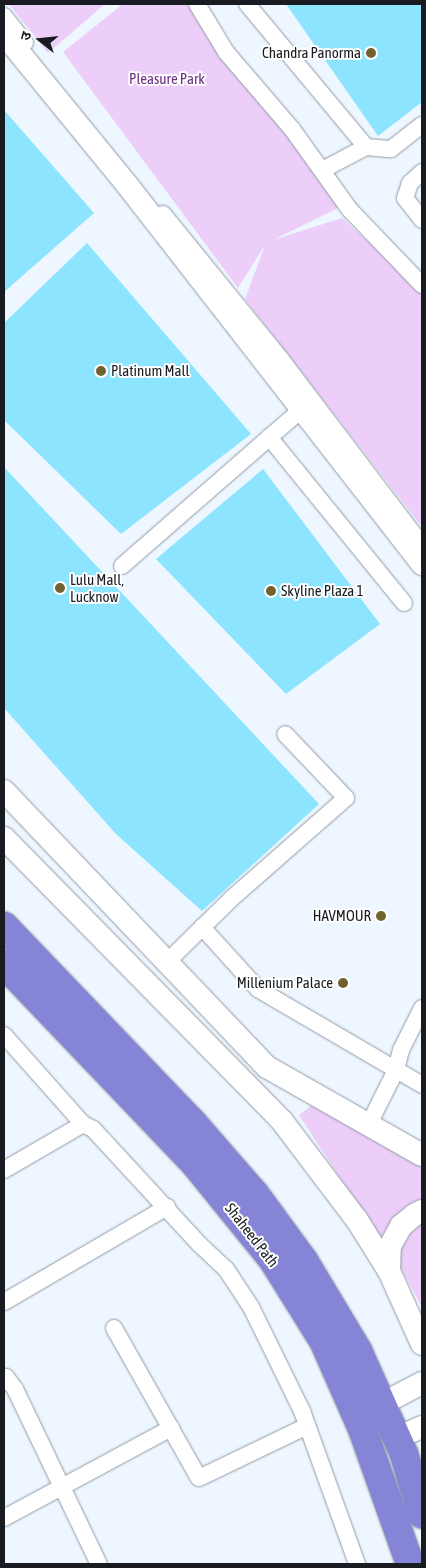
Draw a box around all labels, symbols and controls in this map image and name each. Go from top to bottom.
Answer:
north arrow [15,15,65,65]
text: उ [17,30,34,42]
place label: Chandra Panorma [262,44,361,62]
marker: Chandra Panorma [365,47,377,59]
park label: Pleasure Park [129,70,205,88]
place label: Platinum Mall [111,362,189,380]
marker: Platinum Mall [95,365,107,377]
place label: Lulu Mall, Lucknow [70,570,124,605]
marker: Lulu Mall, Lucknow [54,582,66,594]
place label: Skyline Plaza 1 [281,582,363,600]
marker: Skyline Plaza 1 [265,585,277,597]
place label: HAVMOUR [313,907,371,925]
marker: HAVMOUR [375,910,387,922]
place label: Millenium Palace [237,974,333,992]
marker: Millenium Palace [337,977,349,989]
street label: Shaheed Path [221,1199,283,1271]

